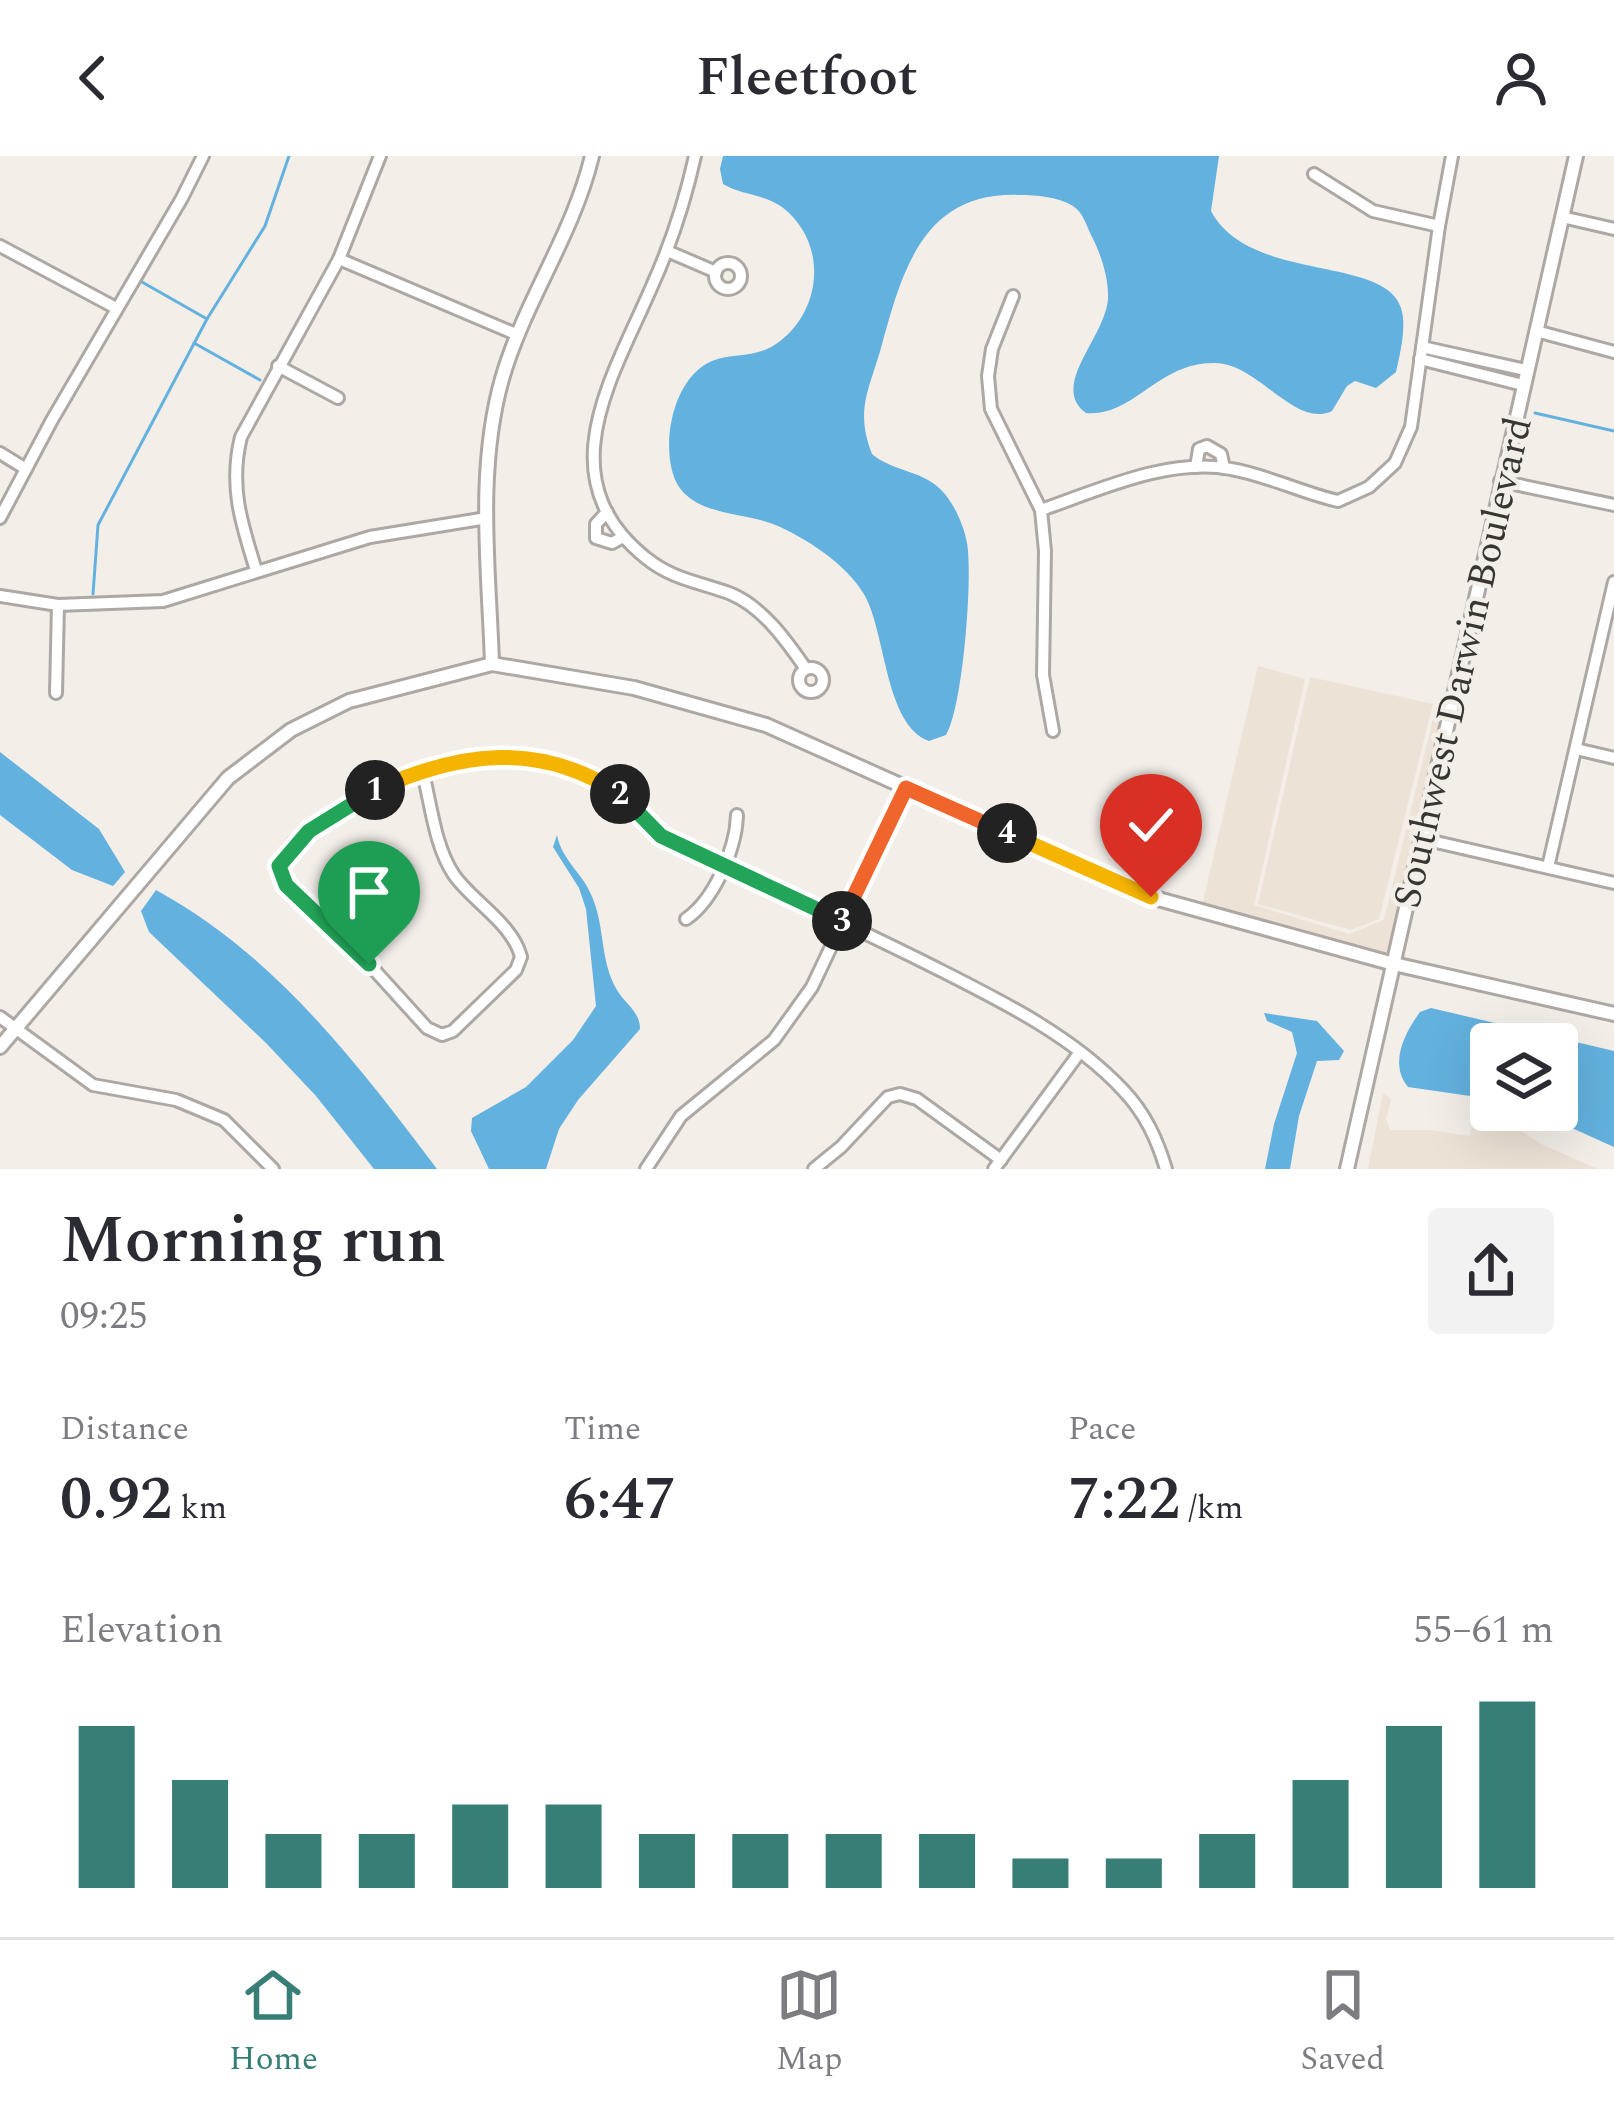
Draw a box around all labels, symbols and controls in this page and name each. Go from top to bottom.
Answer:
text: Fleetfoot [696,37,918,119]
icon: back [60,45,126,111]
icon: person [1488,45,1554,111]
street label: Southwest Darwin Boulevard [1378,411,1549,914]
pin: 1 [345,760,405,820]
pin: 2 [590,764,650,824]
text: 1 [366,765,384,815]
text: 2 [611,769,629,819]
pin [1100,774,1202,897]
icon: check [1118,792,1184,858]
pin: 4 [977,803,1037,863]
text: 4 [998,808,1016,858]
pin [318,841,420,964]
icon: arrive [336,859,402,925]
pin: 3 [812,891,872,951]
text: 3 [833,896,851,946]
map controls [1470,1023,1578,1131]
button: layers [1470,1023,1578,1131]
text: Morning run [60,1191,446,1292]
button: share [1428,1208,1554,1334]
text: 09:25 [60,1287,148,1346]
text: Distance [60,1404,189,1454]
text: Time [564,1404,641,1454]
text: Pace [1068,1404,1136,1454]
text: 0.92 [60,1454,172,1546]
text: 6:47 [564,1454,676,1546]
text: 7:22 [1068,1454,1180,1546]
text: km [172,1483,227,1533]
text: /km [1180,1483,1243,1533]
text: Elevation [60,1601,223,1660]
text: 55–61 m [1413,1601,1554,1660]
tab: Home [229,1962,318,2084]
tab: Map [776,1962,842,2084]
tab: Saved [1300,1962,1385,2084]

